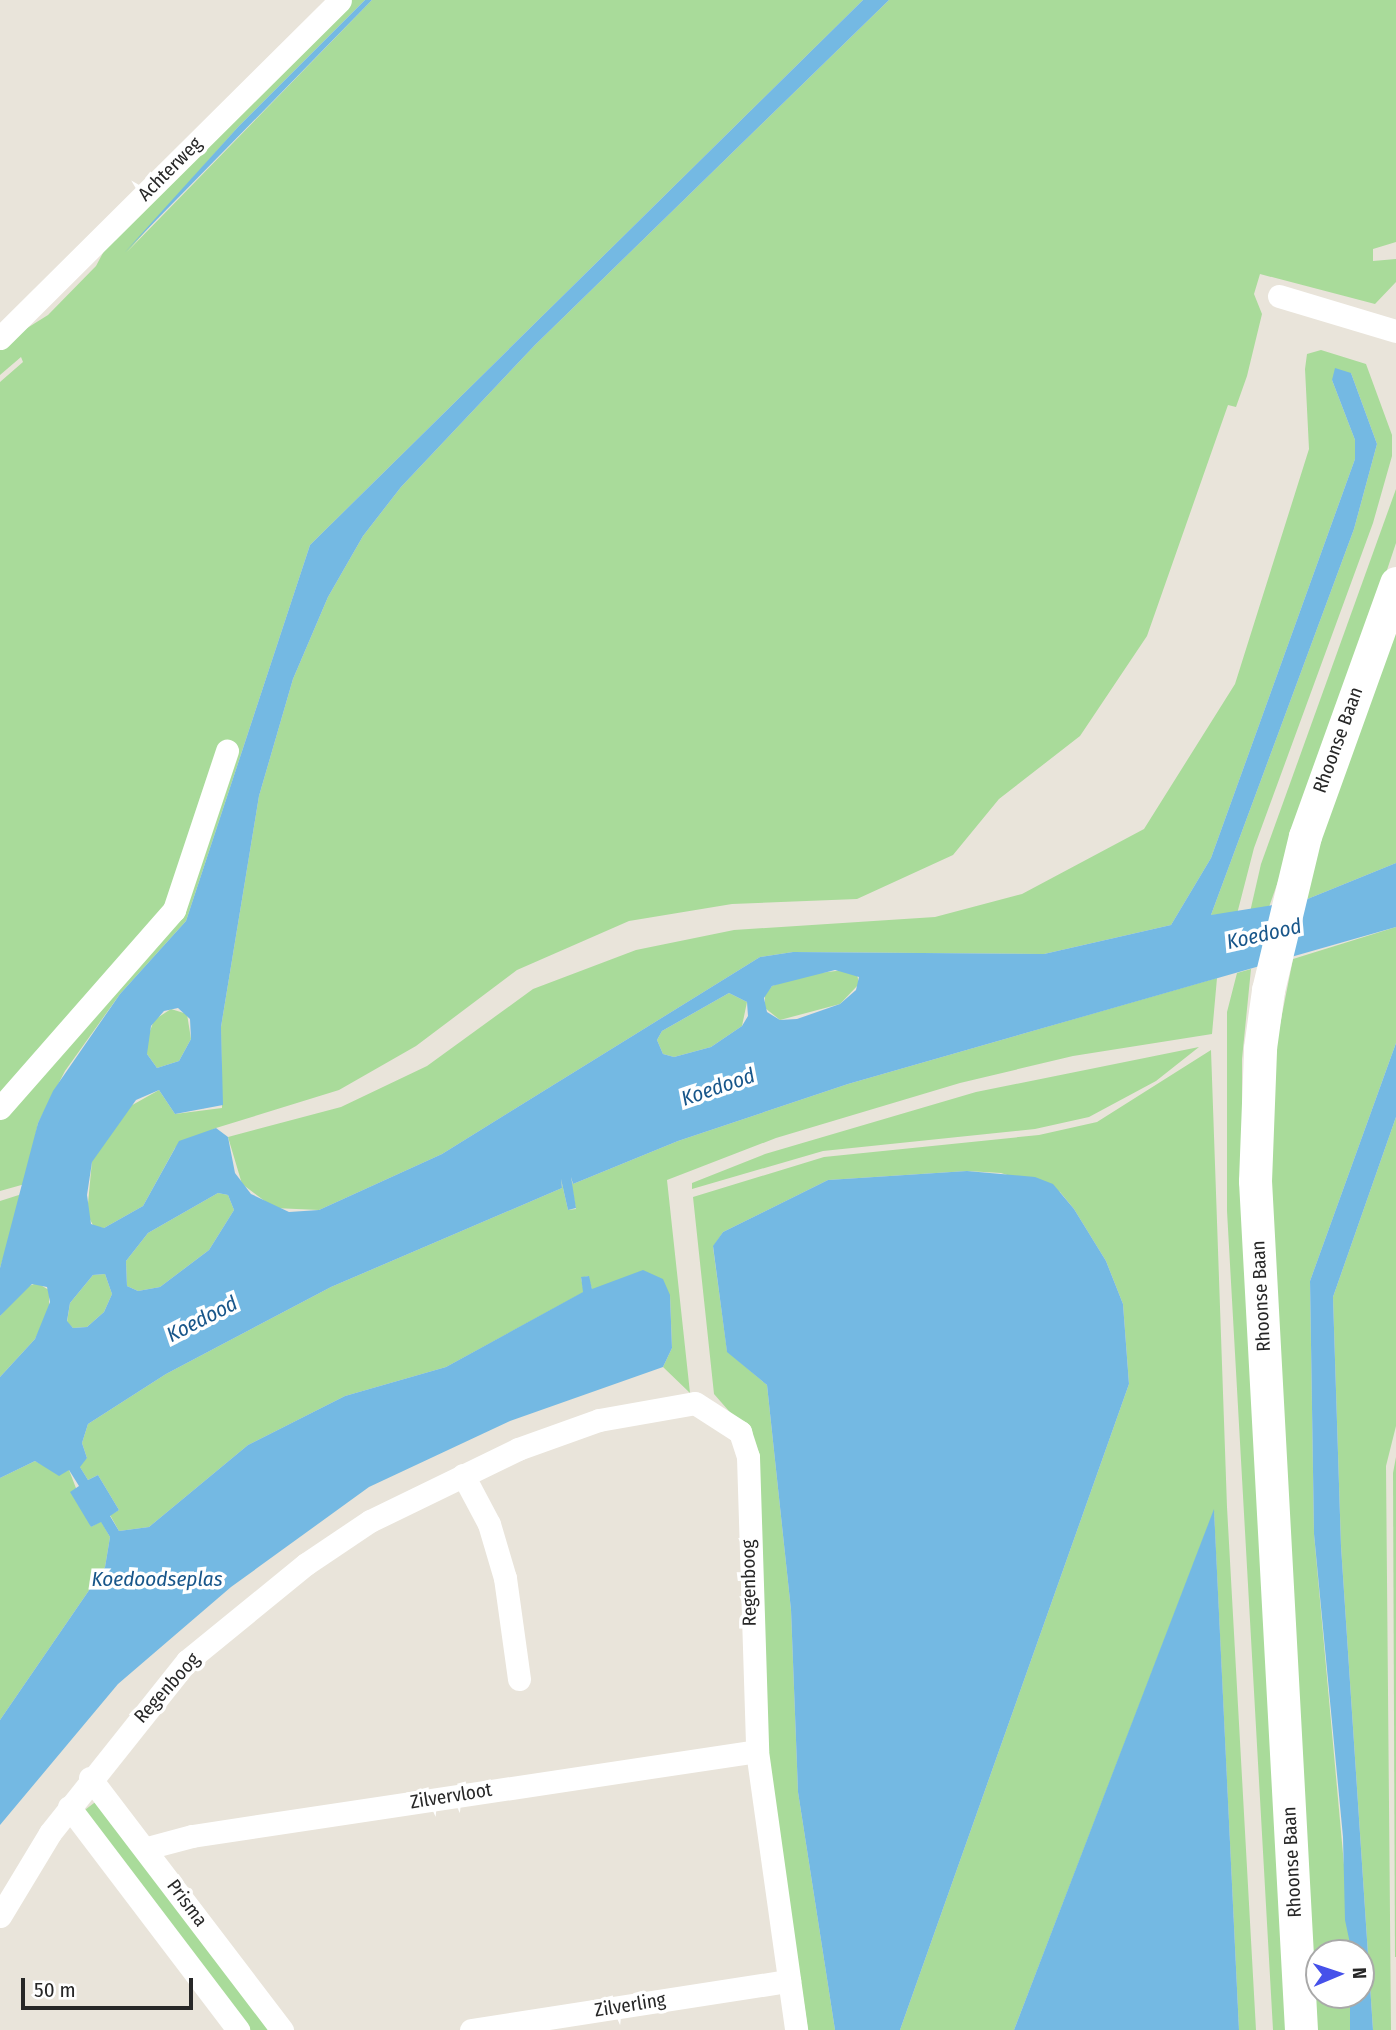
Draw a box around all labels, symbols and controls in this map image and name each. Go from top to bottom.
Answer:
street label: Achterweg [133,132,207,206]
street label: Rhoonse Baan [1308,684,1368,796]
water label: Koedood [1224,913,1304,955]
water label: Koedood [678,1063,758,1111]
street label: Rhoonse Baan [1247,1240,1275,1352]
water label: Koedood [162,1291,242,1347]
street label: Regenboog [737,1540,761,1626]
water label: Koedoodseplas [91,1566,223,1592]
street label: Regenboog [130,1648,204,1728]
street label: Zilvervloot [408,1778,494,1814]
street label: Rhoonse Baan [1278,1806,1306,1918]
street label: Prisma [162,1875,212,1931]
north arrow [1305,1939,1375,2009]
scale bar [24,1964,196,2008]
text: N [1348,1967,1371,1979]
text: 50 m [34,1977,76,2003]
street label: Zilverling [593,1988,667,2022]

